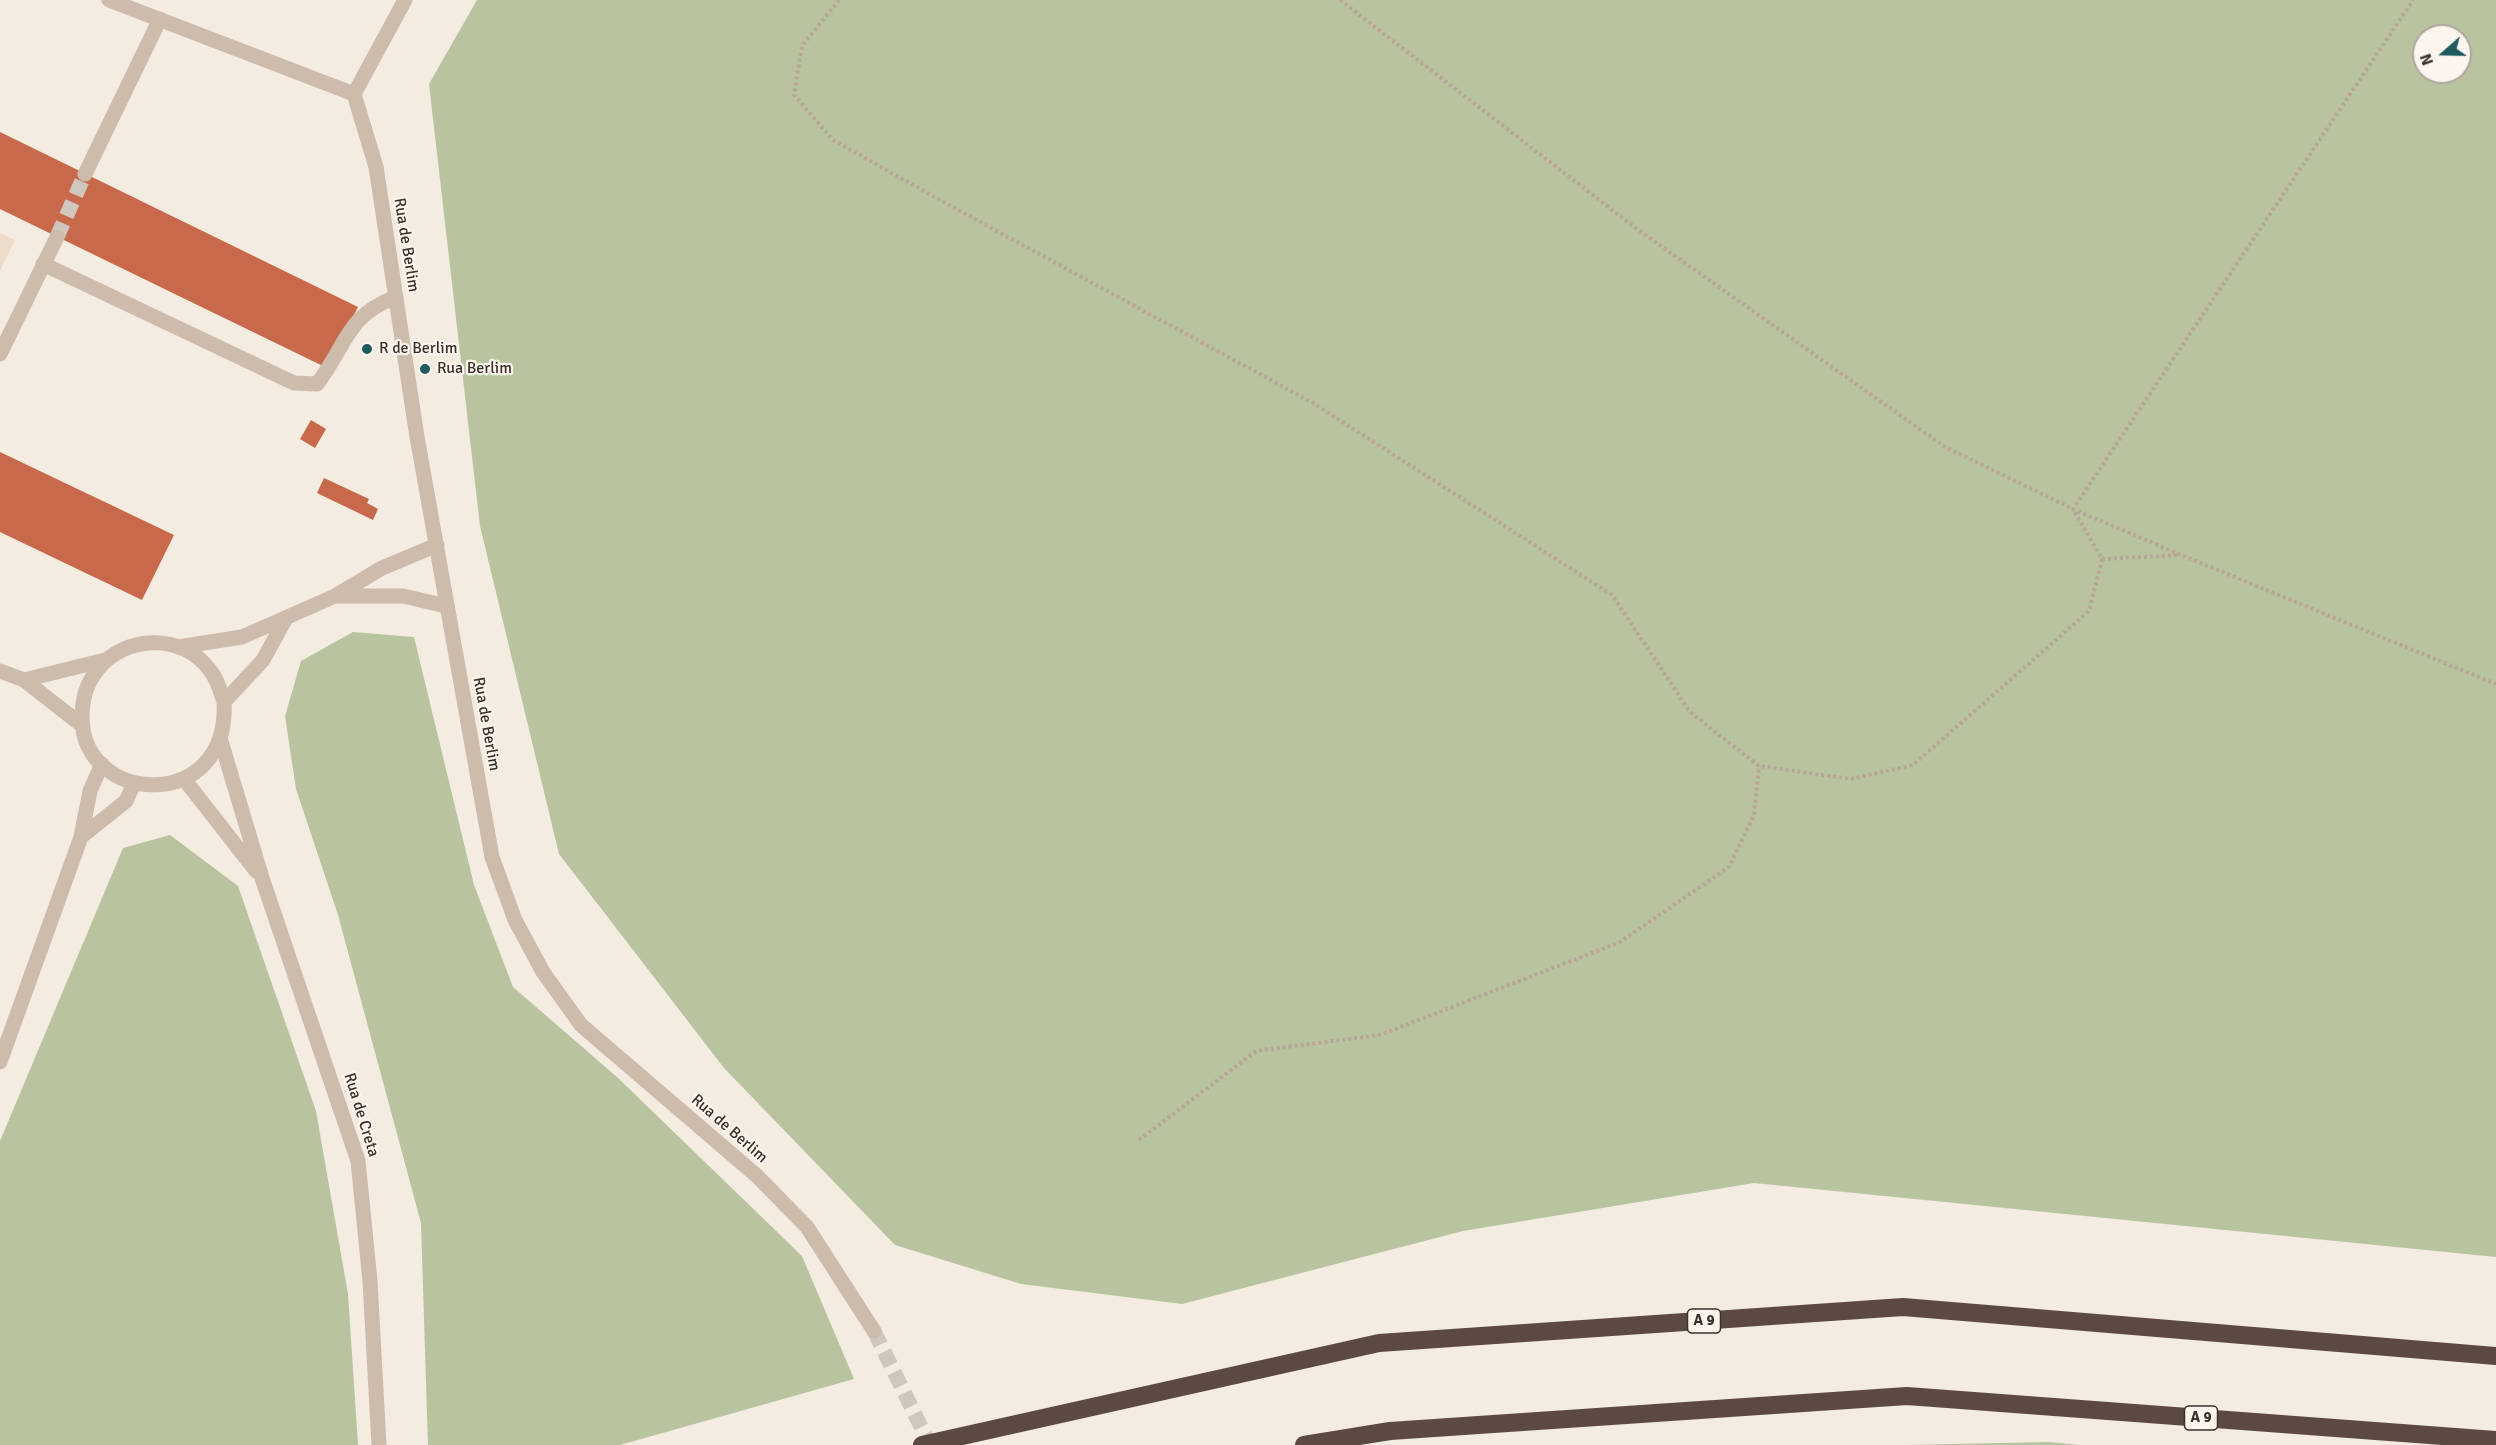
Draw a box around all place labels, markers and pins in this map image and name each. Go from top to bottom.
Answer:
place label: R de Berlim [379,339,457,359]
marker: R de Berlim [360,342,374,356]
place label: Rua Berlim [437,359,512,379]
marker: Rua Berlim [418,362,432,376]

